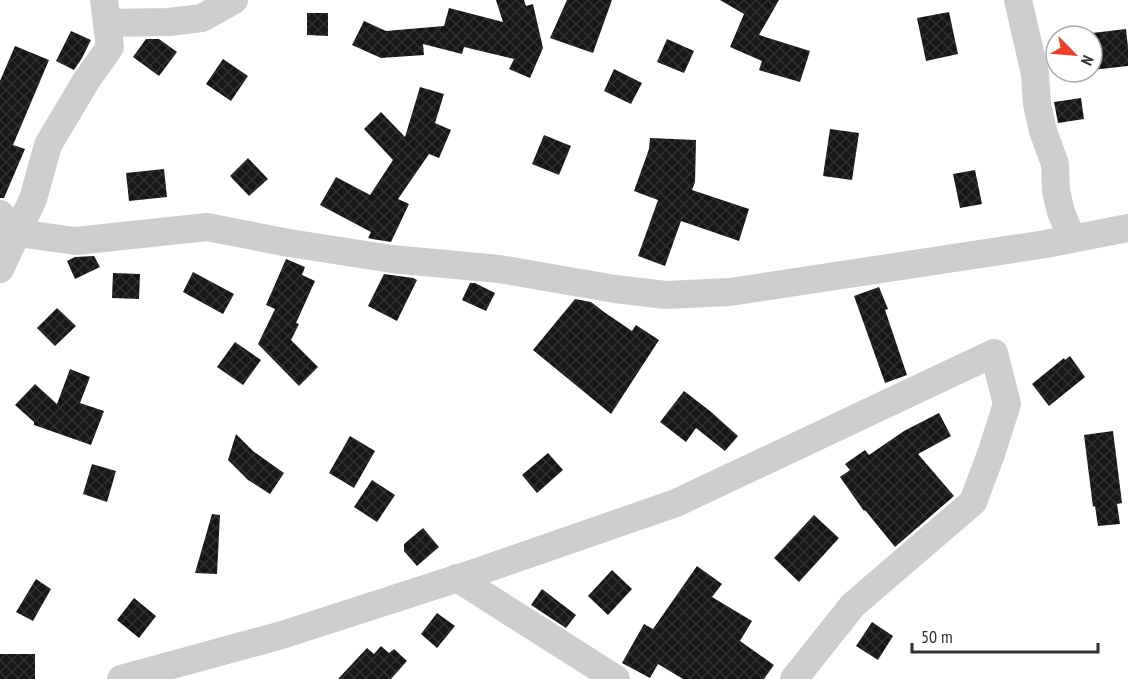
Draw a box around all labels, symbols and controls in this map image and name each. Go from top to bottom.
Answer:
north arrow [1044,24,1104,84]
text: N [1077,52,1098,68]
scale bar [912,616,1098,654]
text: 50 m [921,625,953,648]

